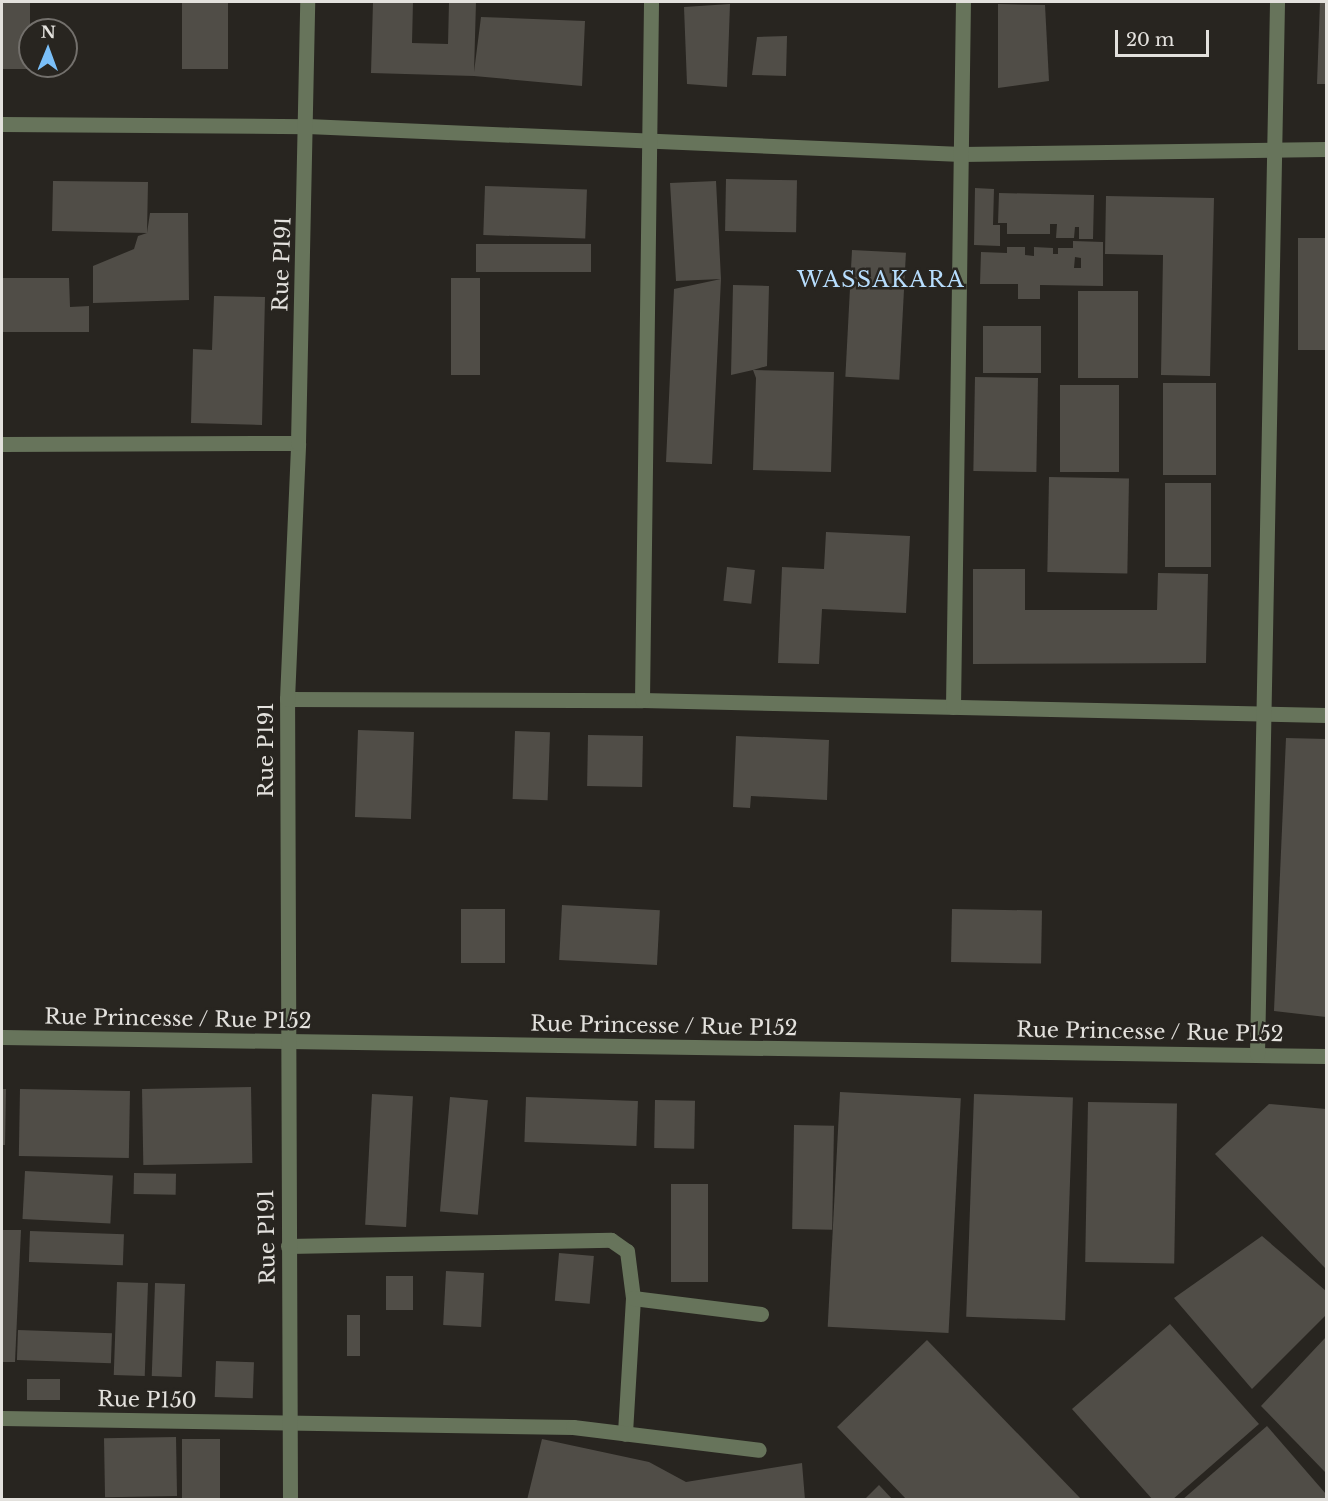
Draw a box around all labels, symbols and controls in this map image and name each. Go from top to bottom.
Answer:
north arrow [18,18,78,78]
scale bar [1118,18,1212,56]
text: N [41,22,56,42]
text: 20 m [1126,29,1174,51]
street label: Rue P191 [268,216,296,312]
district label: WASSAKARA [797,267,965,293]
street label: Rue P191 [253,702,279,798]
street label: Rue Princesse / Rue P152 [44,1004,312,1034]
street label: Rue Princesse / Rue P152 [530,1011,798,1041]
street label: Rue Princesse / Rue P152 [1016,1017,1284,1047]
street label: Rue P191 [254,1189,280,1285]
street label: Rue P150 [97,1387,197,1413]

